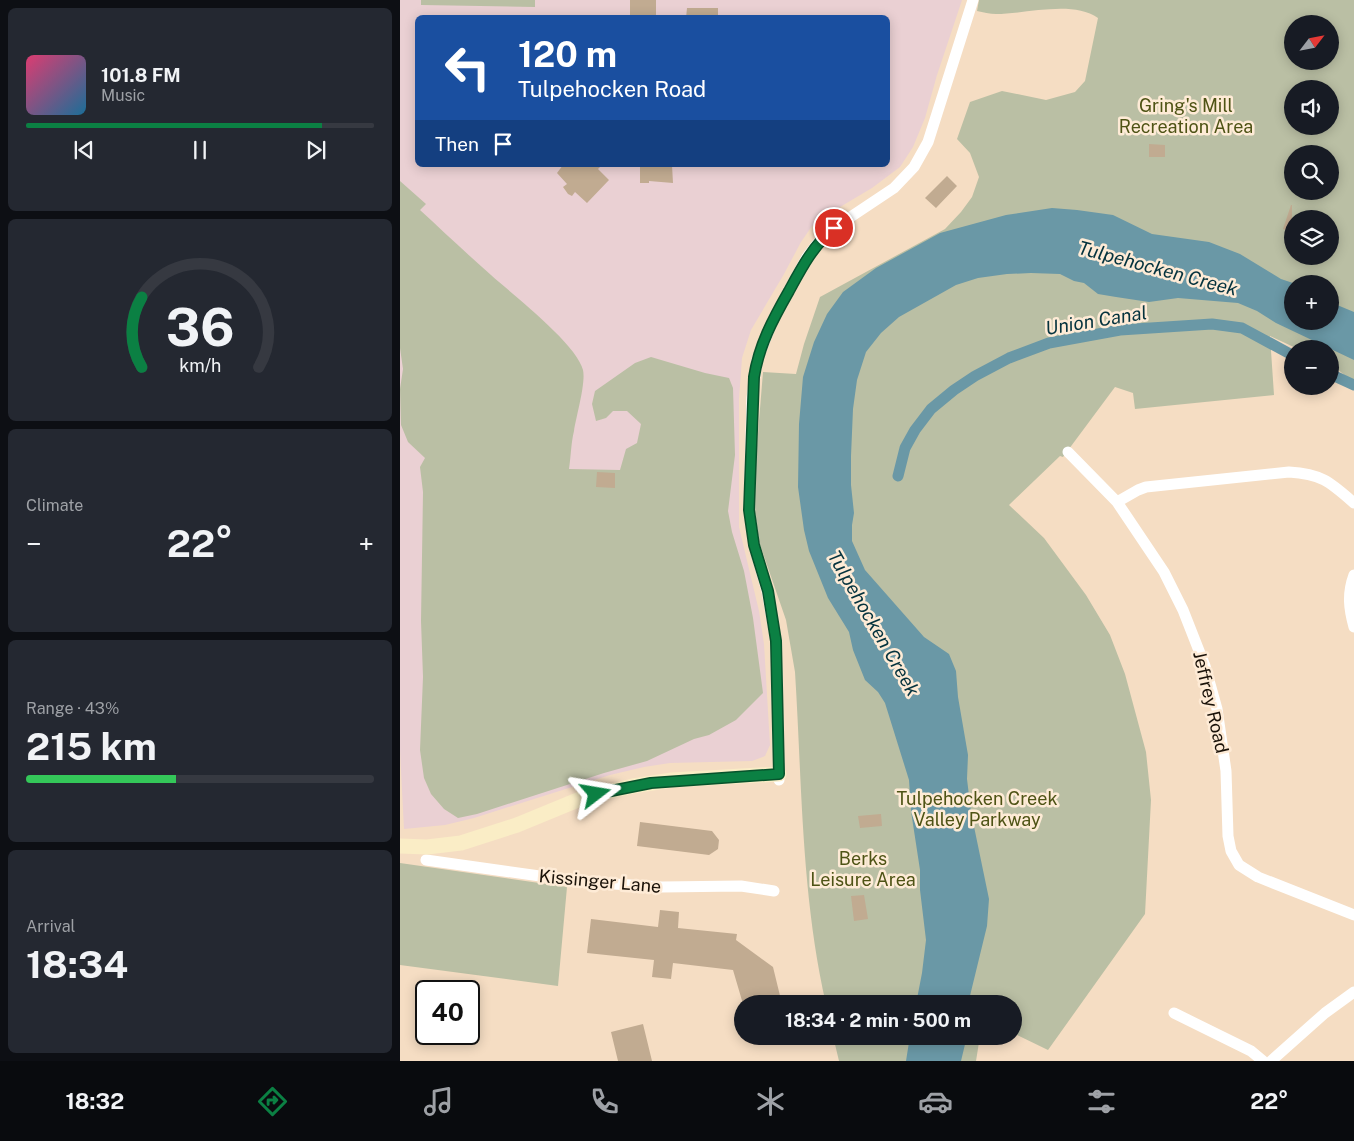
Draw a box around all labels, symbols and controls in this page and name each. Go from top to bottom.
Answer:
north arrow [1284,15,1339,70]
map controls [1284,15,1339,395]
text: 120 m [518,34,617,75]
icon: left [435,35,500,100]
text: 101.8 FM [101,64,181,86]
text: Tulpehocken Road [518,76,706,102]
button: sound [1284,80,1339,135]
text: Music [101,86,145,105]
park label: Gring's Mill Recreation Area [1119,95,1253,137]
icon: arrive [489,130,517,158]
text: Then [435,133,479,155]
icon: previous [70,136,98,164]
icon: pause [186,136,214,164]
icon: next [302,136,330,164]
button: search [1284,145,1339,200]
pin [813,207,855,249]
button: layers [1284,210,1339,265]
icon: arrive [820,214,848,242]
water label: Tulpehocken Creek [1076,236,1241,300]
button: + [1284,275,1339,330]
text: 36 [166,297,234,358]
water label: Union Canal [1044,301,1148,339]
button: − [1284,340,1339,395]
text: km/h [179,355,221,376]
text: Climate [26,496,83,515]
text: 22° [167,521,233,566]
text: − [26,527,42,560]
text: + [358,527,374,560]
water label: Tulpehocken Creek [823,546,925,700]
street label: Jeffrey Road [1189,649,1233,755]
text: Range · 43% [26,699,119,718]
text: 215 km [26,724,157,769]
position arrow [569,767,621,819]
park label: Tulpehocken Creek Valley Parkway [896,788,1058,830]
park label: Berks Leisure Area [810,848,916,890]
street label: Kissinger Lane [538,865,662,897]
text: Arrival [26,917,75,936]
text: 18:34 [26,942,128,987]
speed limit sign: 40 [415,980,480,1045]
text: 18:34 · 2 min · 500 m [785,1009,971,1031]
icon: directions [255,1084,290,1119]
icon: music [421,1084,456,1119]
icon: phone [587,1084,622,1119]
icon: climate [753,1084,788,1119]
icon: car [918,1084,953,1119]
icon: filters [1084,1084,1119,1119]
text: 18:32 [65,1088,124,1114]
text: 22° [1250,1088,1289,1114]

